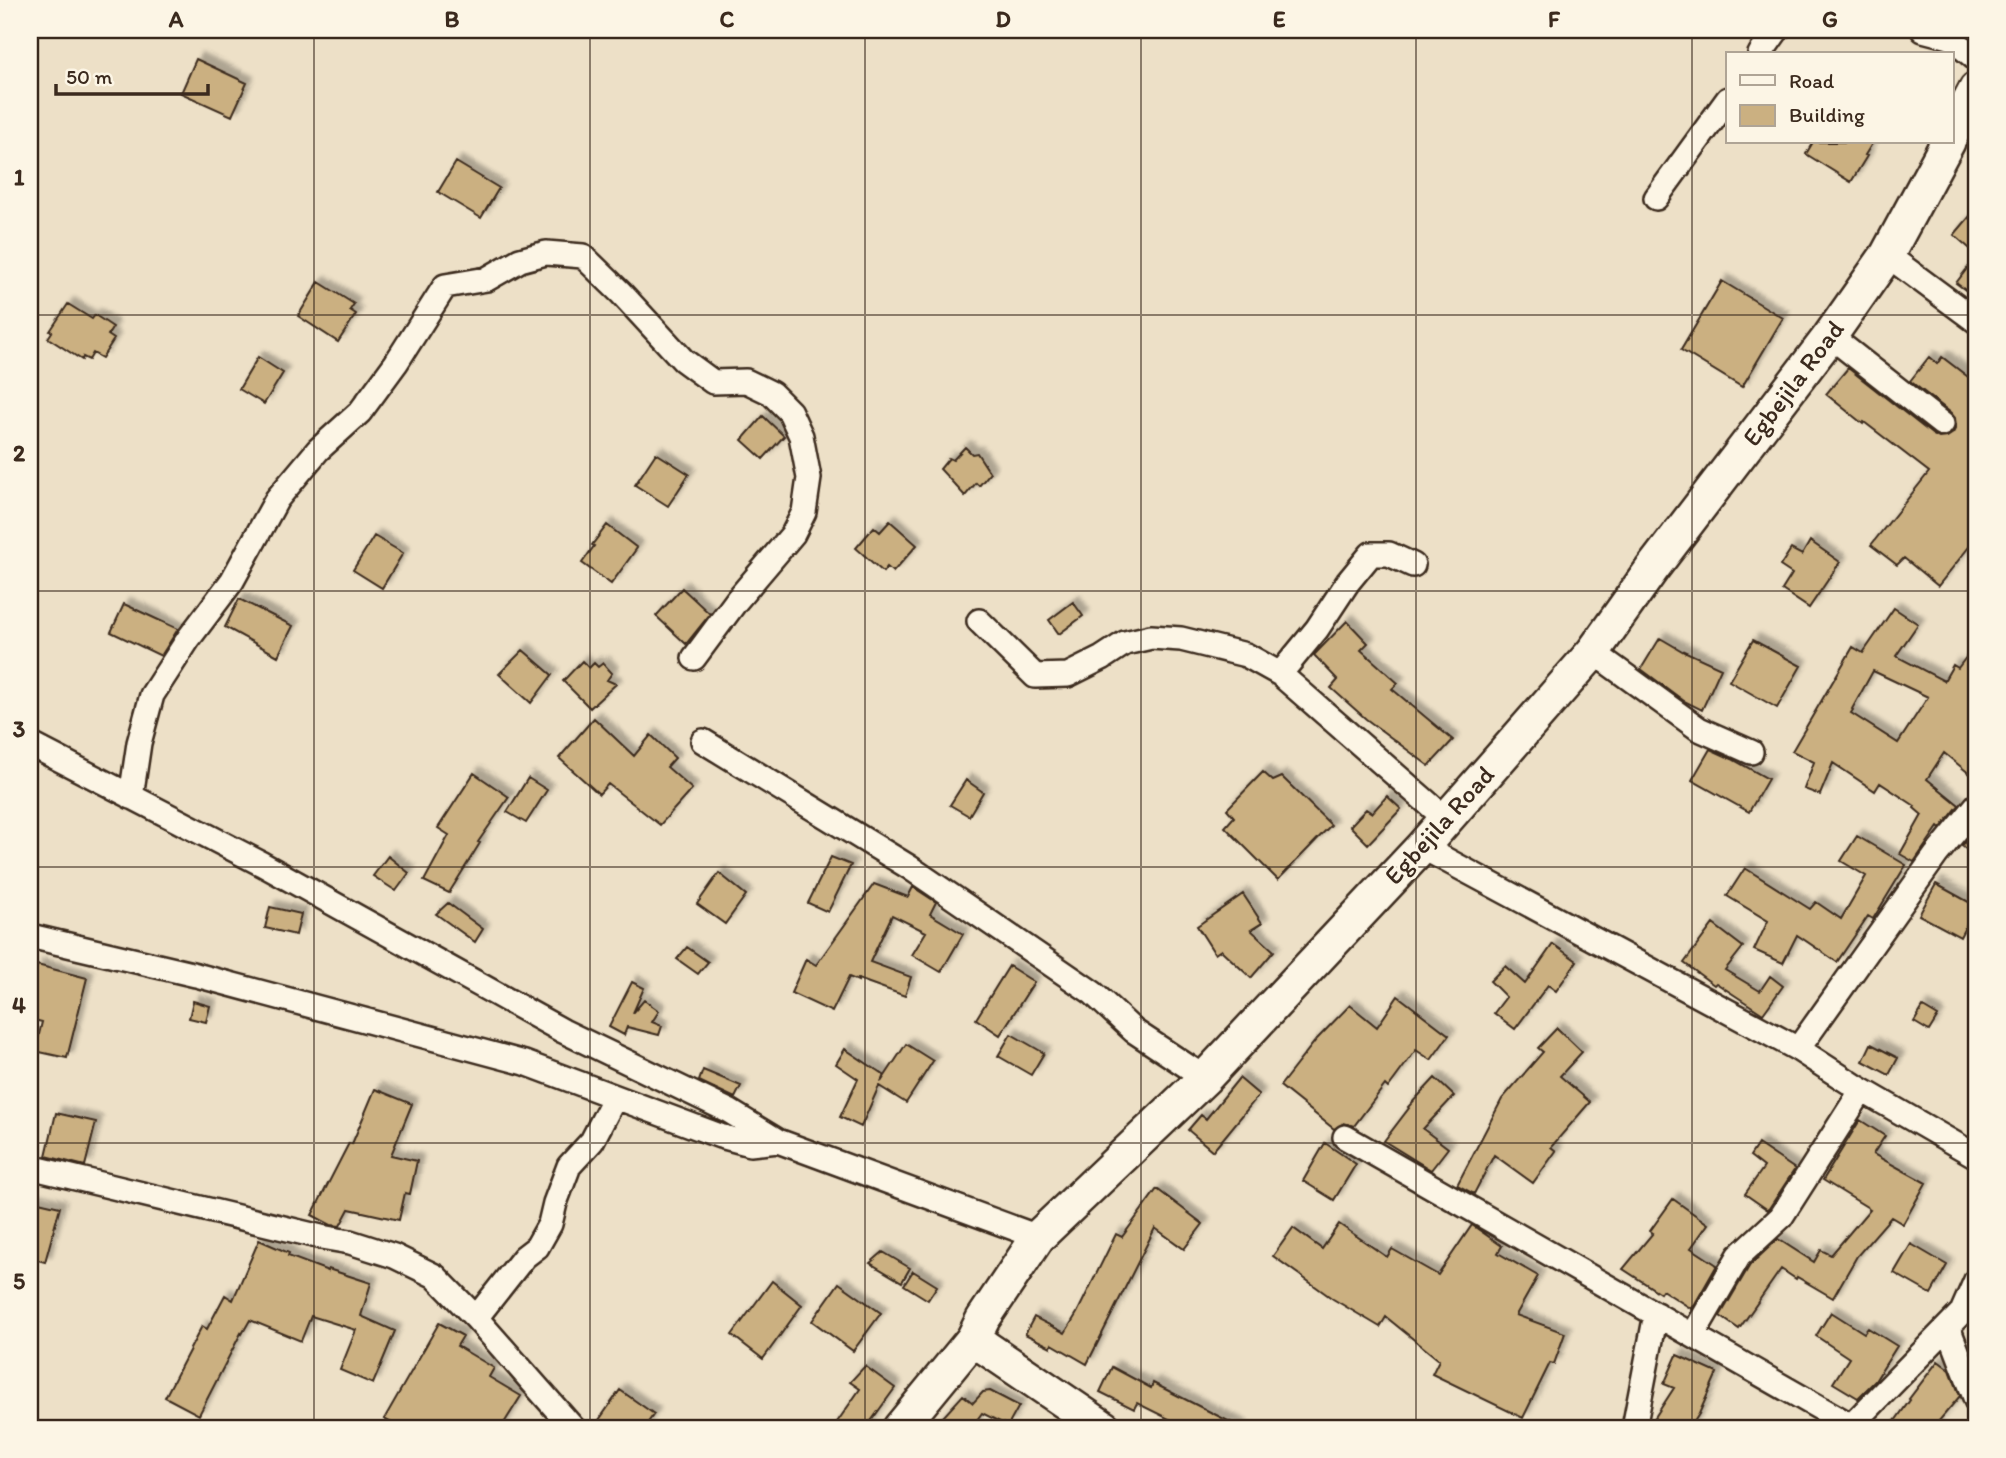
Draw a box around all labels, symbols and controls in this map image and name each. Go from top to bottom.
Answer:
text: A [168,5,184,33]
text: B [445,5,460,33]
text: C [720,5,735,33]
text: D [995,5,1011,33]
text: E [1273,5,1286,33]
text: F [1548,5,1561,33]
text: G [1822,5,1838,33]
scale bar [56,52,208,96]
legend [1726,52,1954,144]
text: 50 m [66,64,113,89]
text: Road [1789,68,1835,93]
text: Building [1789,102,1865,127]
text: 1 [14,163,25,191]
street label: Egbejila Road [1735,314,1851,452]
text: 2 [13,439,26,467]
text: 3 [13,715,26,743]
street label: Egbejila Road [1377,759,1501,891]
text: 4 [12,991,26,1019]
text: 5 [13,1267,25,1295]

